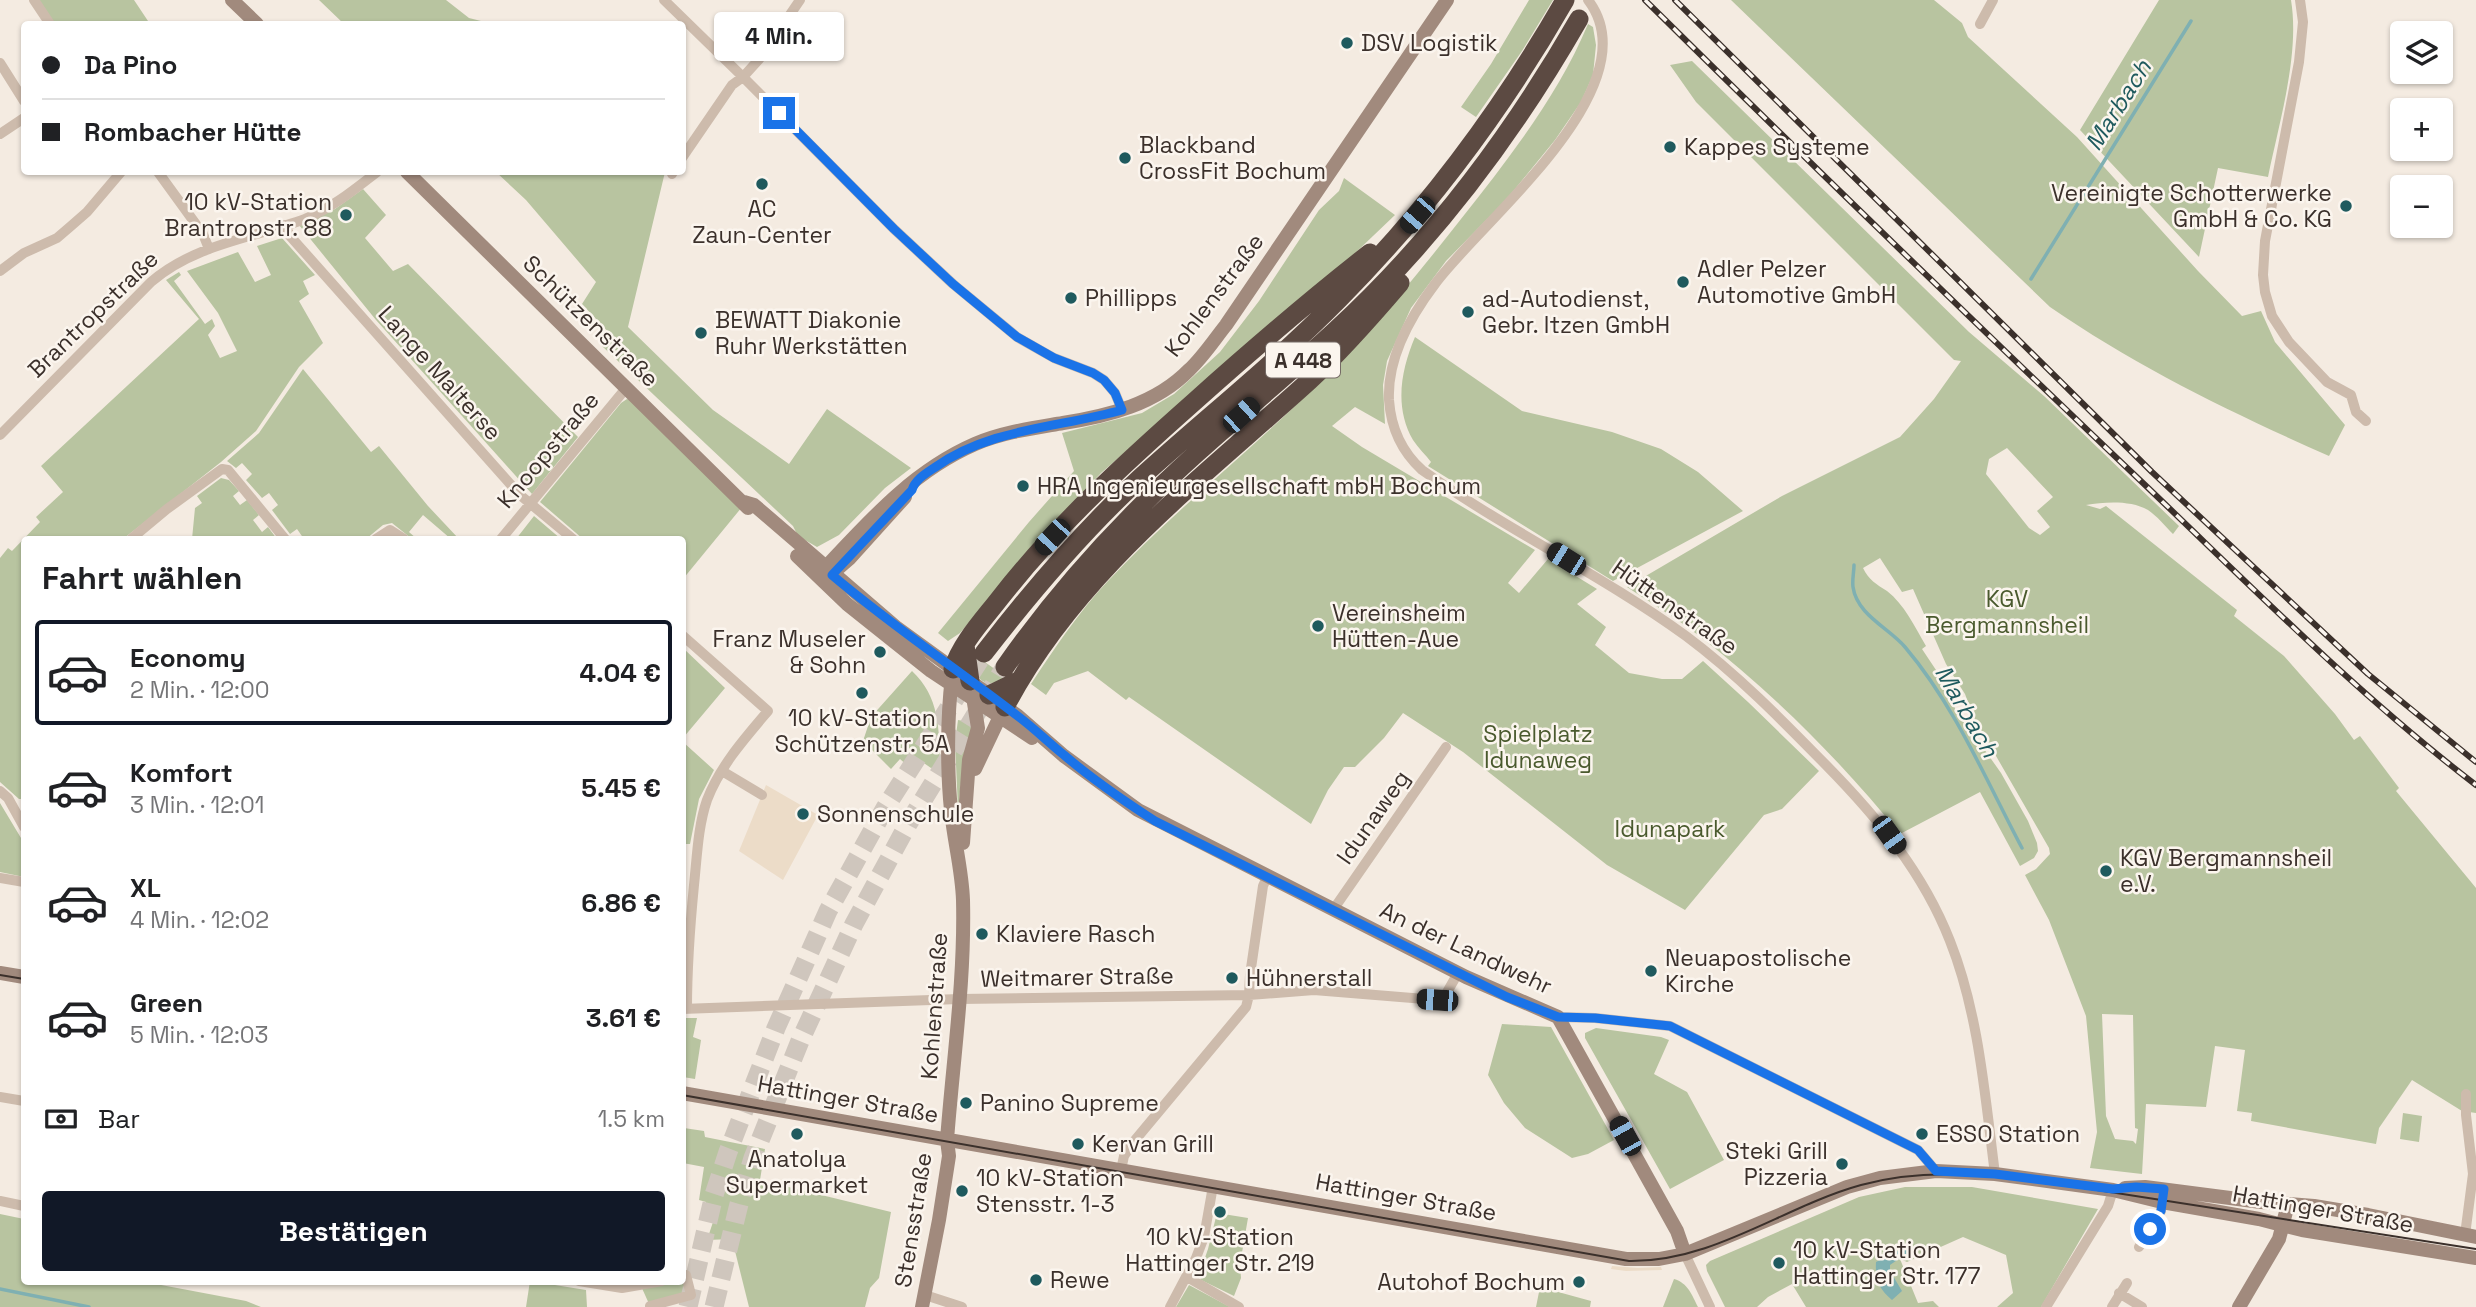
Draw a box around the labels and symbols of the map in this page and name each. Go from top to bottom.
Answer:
callout: 4 Min. [714,11,844,60]
place label: DSV Logistik [1361,28,1497,58]
marker: DSV Logistik [1339,35,1355,51]
water label: Marbach [2078,53,2159,156]
route end [763,97,795,129]
place label: Blackband CrossFit Bochum [1139,130,1326,186]
place label: Kappes Systeme [1684,132,1870,162]
marker: Kappes Systeme [1662,139,1678,155]
marker: Blackband CrossFit Bochum [1117,150,1133,166]
marker: AC Zaun-Center [754,176,770,192]
place label: Vereinigte Schotterwerke GmbH & Co. KG [2051,178,2332,234]
place label: 10 kV-Station Brantropstr. 88 [164,187,332,243]
car [1396,192,1439,238]
place label: AC Zaun-Center [692,194,832,250]
marker: Vereinigte Schotterwerke GmbH & Co. KG [2338,198,2354,214]
marker: 10 kV-Station Brantropstr. 88 [338,207,354,223]
street label: Kohlenstraße [1158,227,1270,363]
street label: Brantropstraße [21,244,165,384]
street label: Schützenstraße [517,248,665,394]
place label: Adler Pelzer Automotive GmbH [1697,254,1896,310]
marker: Adler Pelzer Automotive GmbH [1675,274,1691,290]
place label: Phillipps [1085,283,1177,313]
place label: ad-Autodienst, Gebr. Itzen GmbH [1482,284,1670,340]
marker: Phillipps [1063,290,1079,306]
street label: Lange Malterse [372,299,508,447]
marker: ad-Autodienst, Gebr. Itzen GmbH [1460,304,1476,320]
place label: BEWATT Diakonie Ruhr Werkstätten [715,305,908,361]
marker: BEWATT Diakonie Ruhr Werkstätten [693,325,709,341]
road number: A 448 [1266,342,1340,378]
street label: Knoopstraße [490,385,606,515]
car [1219,393,1264,437]
place label: HRA Ingenieurgesellschaft mbH Bochum [1037,471,1481,501]
marker: HRA Ingenieurgesellschaft mbH Bochum [1015,478,1031,494]
car [1030,514,1075,560]
car [1543,539,1590,579]
street label: Hüttenstraße [1606,553,1744,661]
park label: KGV Bergmannsheil [1925,584,2089,640]
place label: Vereinsheim Hütten-Aue [1332,598,1466,654]
marker: Vereinsheim Hütten-Aue [1310,618,1326,634]
place label: Franz Museler & Sohn [712,624,866,680]
marker: Franz Museler & Sohn [872,644,888,660]
water label: Marbach [1928,659,2006,764]
marker: 10 kV-Station Schützenstr. 5A [854,685,870,701]
place label: 10 kV-Station Schützenstr. 5A [775,703,949,759]
park label: Spielplatz Idunaweg [1483,719,1593,775]
street label: Idunaweg [1330,764,1416,870]
place label: Sonnenschule [817,799,974,829]
marker: Sonnenschule [795,806,811,822]
car [1869,812,1910,858]
park label: Idunapark [1615,814,1725,844]
place label: KGV Bergmannsheil e.V. [2120,843,2332,899]
marker: KGV Bergmannsheil e.V. [2098,863,2114,879]
street label: An der Landwehr [1375,895,1557,1001]
place label: Klaviere Rasch [996,919,1155,949]
marker: Klaviere Rasch [974,926,990,942]
street label: Kohlenstraße [914,932,954,1080]
place label: Neuapostolische Kirche [1665,943,1851,999]
street label: Weitmarer Straße [980,960,1174,994]
place label: Hühnerstall [1246,963,1372,993]
marker: Neuapostolische Kirche [1643,963,1659,979]
marker: Hühnerstall [1224,970,1240,986]
car [1416,988,1459,1012]
street label: Hattinger Straße [755,1068,941,1130]
place label: Panino Supreme [980,1088,1159,1118]
marker: Panino Supreme [958,1095,974,1111]
car [1606,1113,1645,1159]
place label: ESSO Station [1936,1119,2080,1149]
marker: Anatolya Supermarket [789,1126,805,1142]
marker: ESSO Station [1914,1126,1930,1142]
place label: Kervan Grill [1092,1129,1214,1159]
marker: Kervan Grill [1070,1136,1086,1152]
place label: Steki Grill Pizzeria [1725,1136,1828,1192]
place label: Anatolya Supermarket [726,1144,868,1200]
street label: Stensstraße [888,1150,938,1290]
marker: Steki Grill Pizzeria [1834,1156,1850,1172]
place label: 10 kV-Station Stensstr. 1-3 [976,1163,1124,1219]
street label: Hattinger Straße [1313,1166,1499,1228]
street label: Hattinger Straße [2230,1178,2416,1240]
marker: 10 kV-Station Stensstr. 1-3 [954,1183,970,1199]
marker: 10 kV-Station Hattinger Str. 219 [1212,1204,1228,1220]
route start [2134,1213,2166,1245]
place label: 10 kV-Station Hattinger Str. 219 [1125,1222,1315,1278]
place label: 10 kV-Station Hattinger Str. 177 [1793,1235,1980,1291]
marker: 10 kV-Station Hattinger Str. 177 [1771,1255,1787,1271]
place label: Rewe [1050,1265,1110,1295]
place label: Autohof Bochum [1377,1267,1565,1297]
marker: Rewe [1028,1272,1044,1288]
marker: Autohof Bochum [1571,1274,1587,1290]

